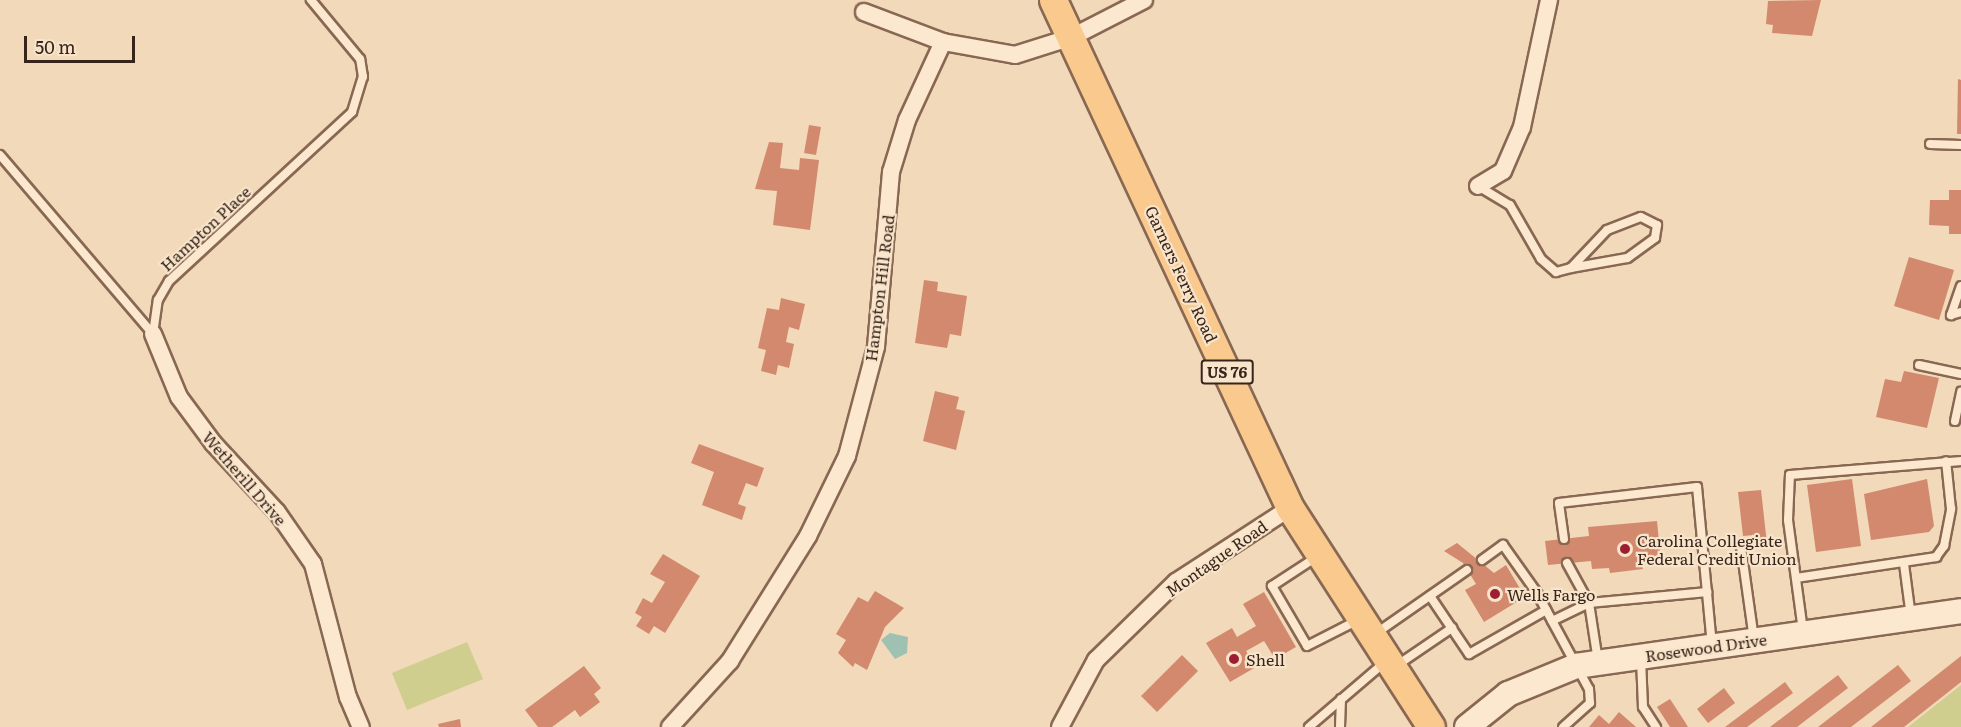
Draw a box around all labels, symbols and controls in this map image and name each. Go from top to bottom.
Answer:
scale bar [27,24,138,62]
text: 50 m [35,33,76,60]
street label: Hampton Place [156,181,254,275]
street label: Garners Ferry Road [1142,203,1222,345]
street label: Hampton Hill Road [860,214,898,362]
road number: US 76 [1200,360,1254,384]
street label: Wetherill Drive [199,427,291,529]
street label: Montague Road [1162,516,1270,600]
place label: Carolina Collegiate Federal Credit Union [1637,530,1797,568]
marker: Carolina Collegiate Federal Credit Union [1618,542,1632,556]
place label: Wells Fargo [1507,584,1595,604]
marker: Wells Fargo [1488,587,1502,601]
street label: Rosewood Drive [1644,629,1768,665]
place label: Shell [1246,649,1285,669]
marker: Shell [1227,652,1241,666]

